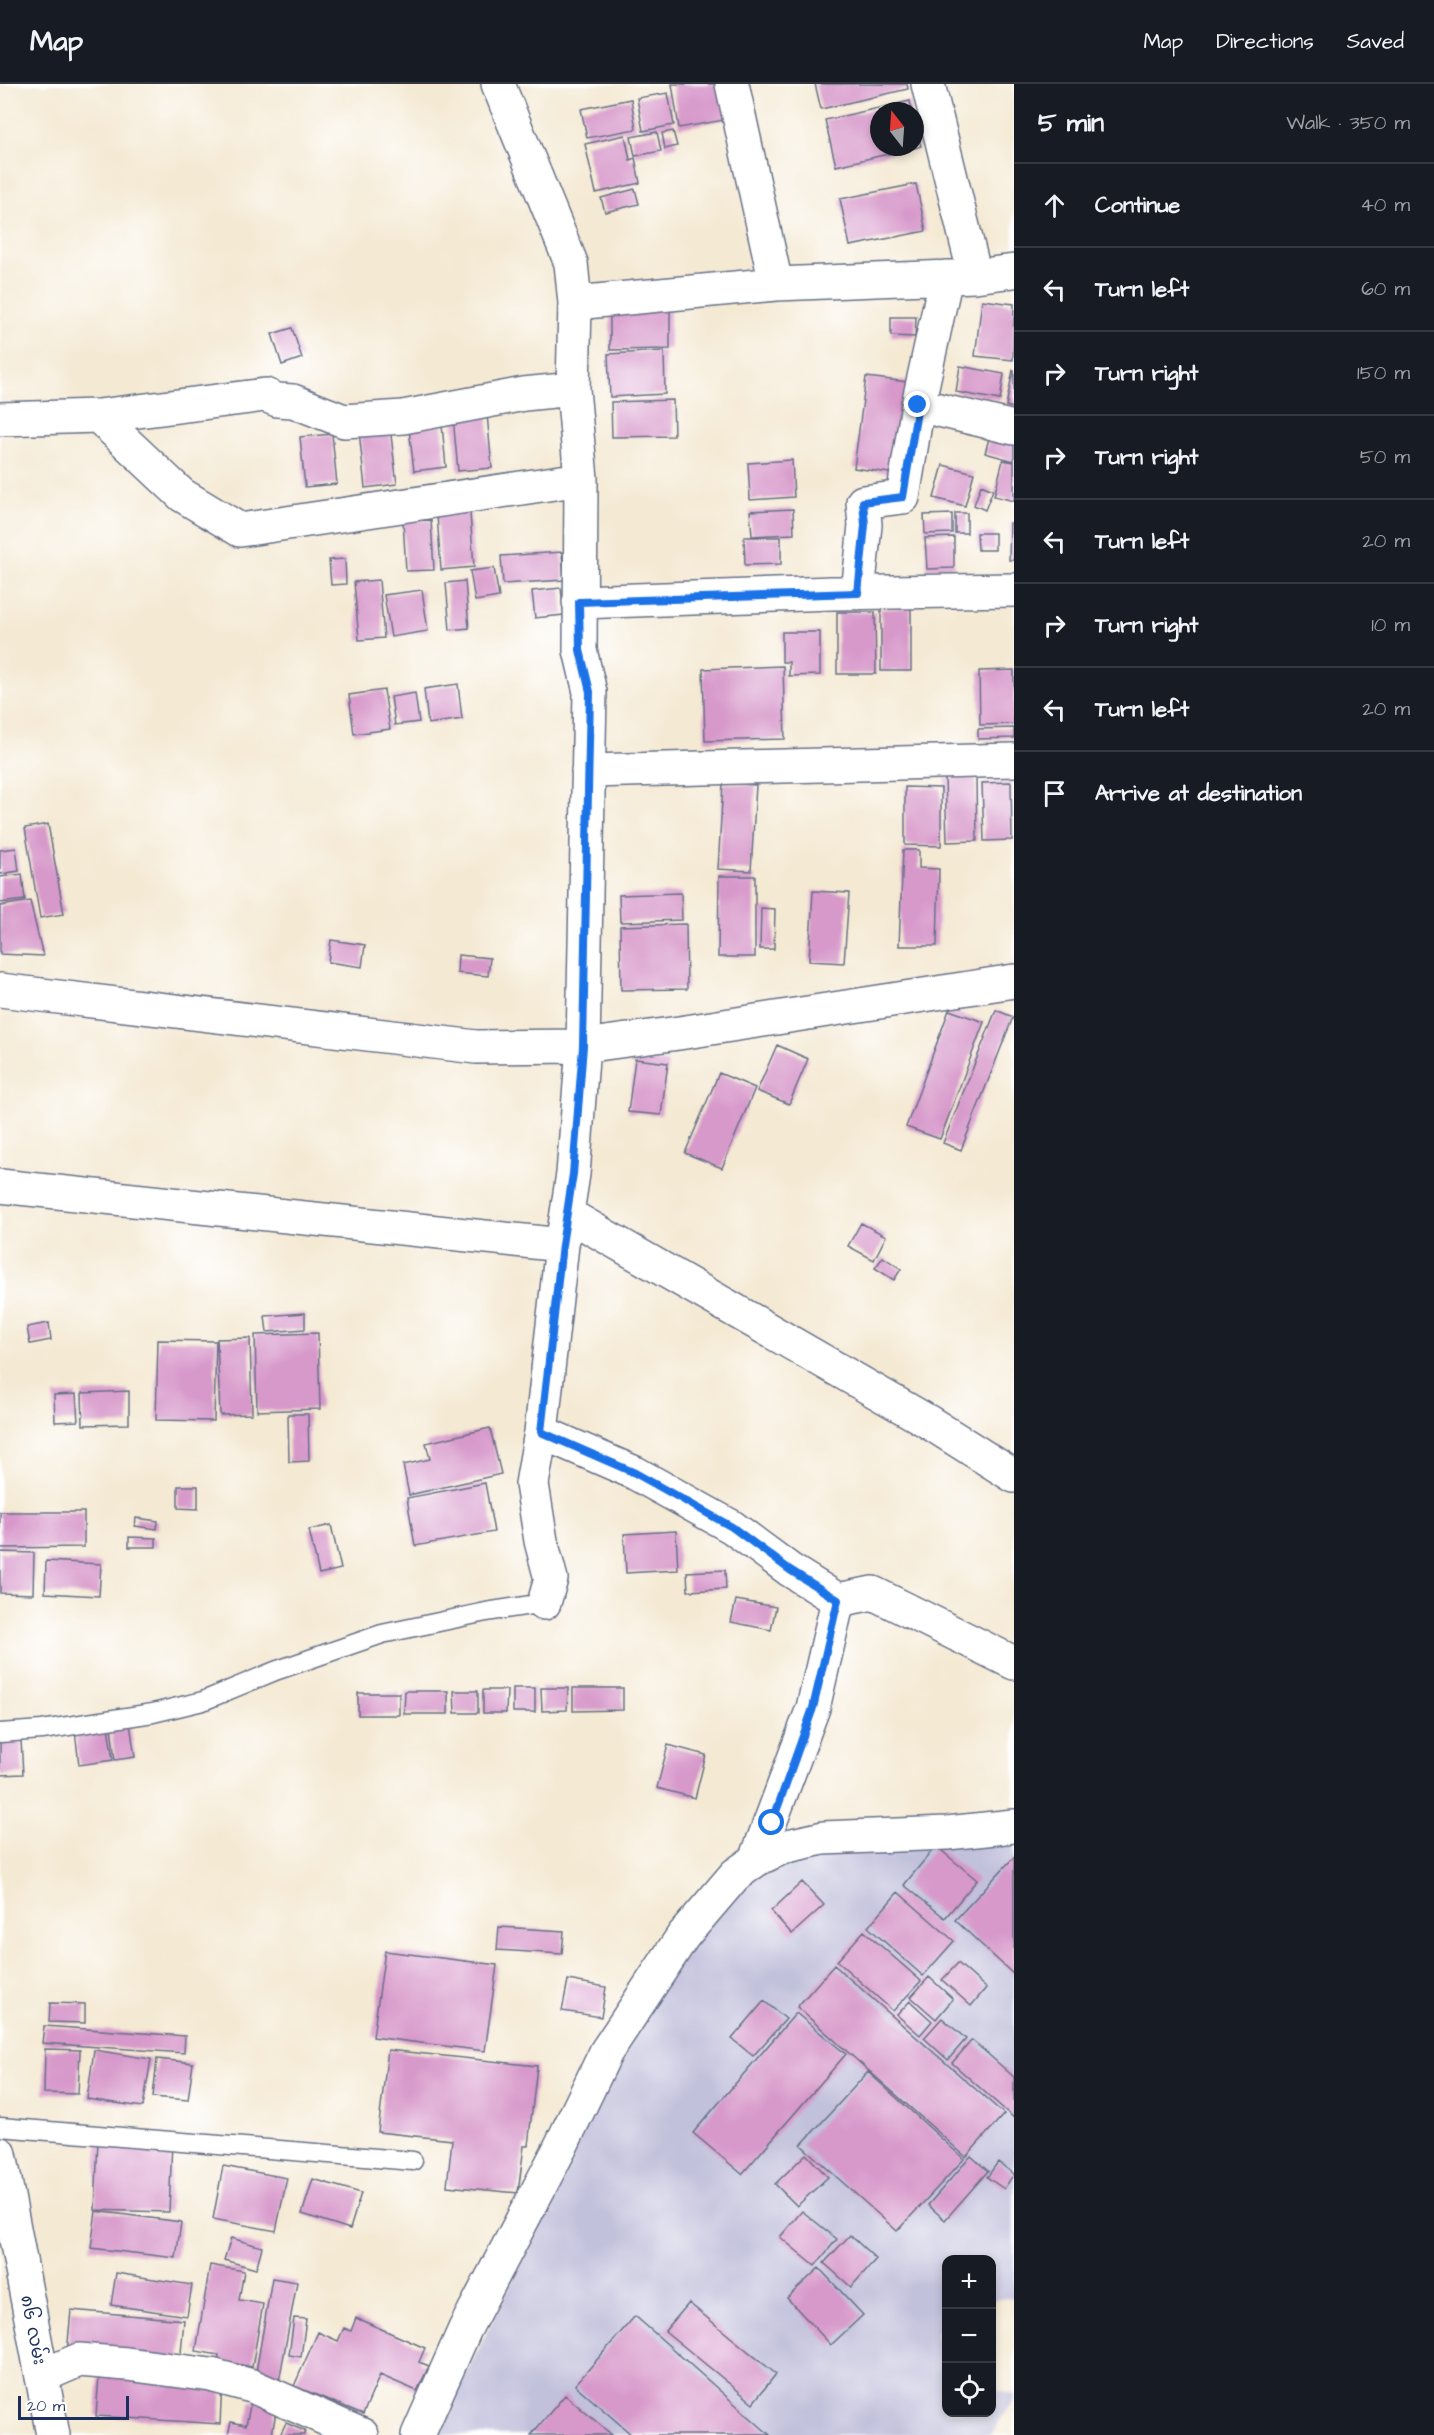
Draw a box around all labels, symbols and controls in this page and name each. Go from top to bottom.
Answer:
text: Map [30,22,83,61]
text: Map [1143,27,1183,56]
text: Directions [1216,27,1314,56]
text: Saved [1347,27,1404,56]
north arrow [870,102,924,156]
text: 5 min [1038,105,1104,141]
text: Walk · 350 m [1286,109,1410,137]
icon: ahead [1038,189,1071,222]
text: Continue [1095,190,1180,221]
text: 40 m [1360,191,1410,219]
icon: left [1038,273,1071,306]
text: Turn left [1095,274,1189,305]
text: 60 m [1361,275,1410,303]
icon: right [1038,357,1071,390]
text: Turn right [1095,358,1198,389]
text: 150 m [1357,359,1410,387]
route end [904,391,930,417]
icon: right [1038,441,1071,474]
text: Turn right [1095,442,1198,473]
text: 50 m [1360,443,1410,471]
icon: left [1038,525,1071,558]
text: Turn left [1095,526,1189,557]
text: 20 m [1362,527,1410,555]
icon: right [1038,609,1071,642]
text: Turn right [1095,610,1198,641]
text: 10 m [1371,611,1410,639]
icon: left [1038,693,1071,726]
text: Turn left [1095,694,1189,725]
text: 20 m [1362,695,1410,723]
icon: arrive [1038,777,1071,810]
text: Arrive at destination [1095,778,1302,809]
route start [758,1809,784,1835]
map controls [942,2255,996,2417]
button: + [942,2255,996,2309]
street label: ၈၆ လမ်း [14,2293,53,2367]
button: − [942,2309,996,2363]
button: locate [942,2363,996,2417]
scale bar [18,2393,129,2420]
text: 20 m [27,2395,65,2417]

